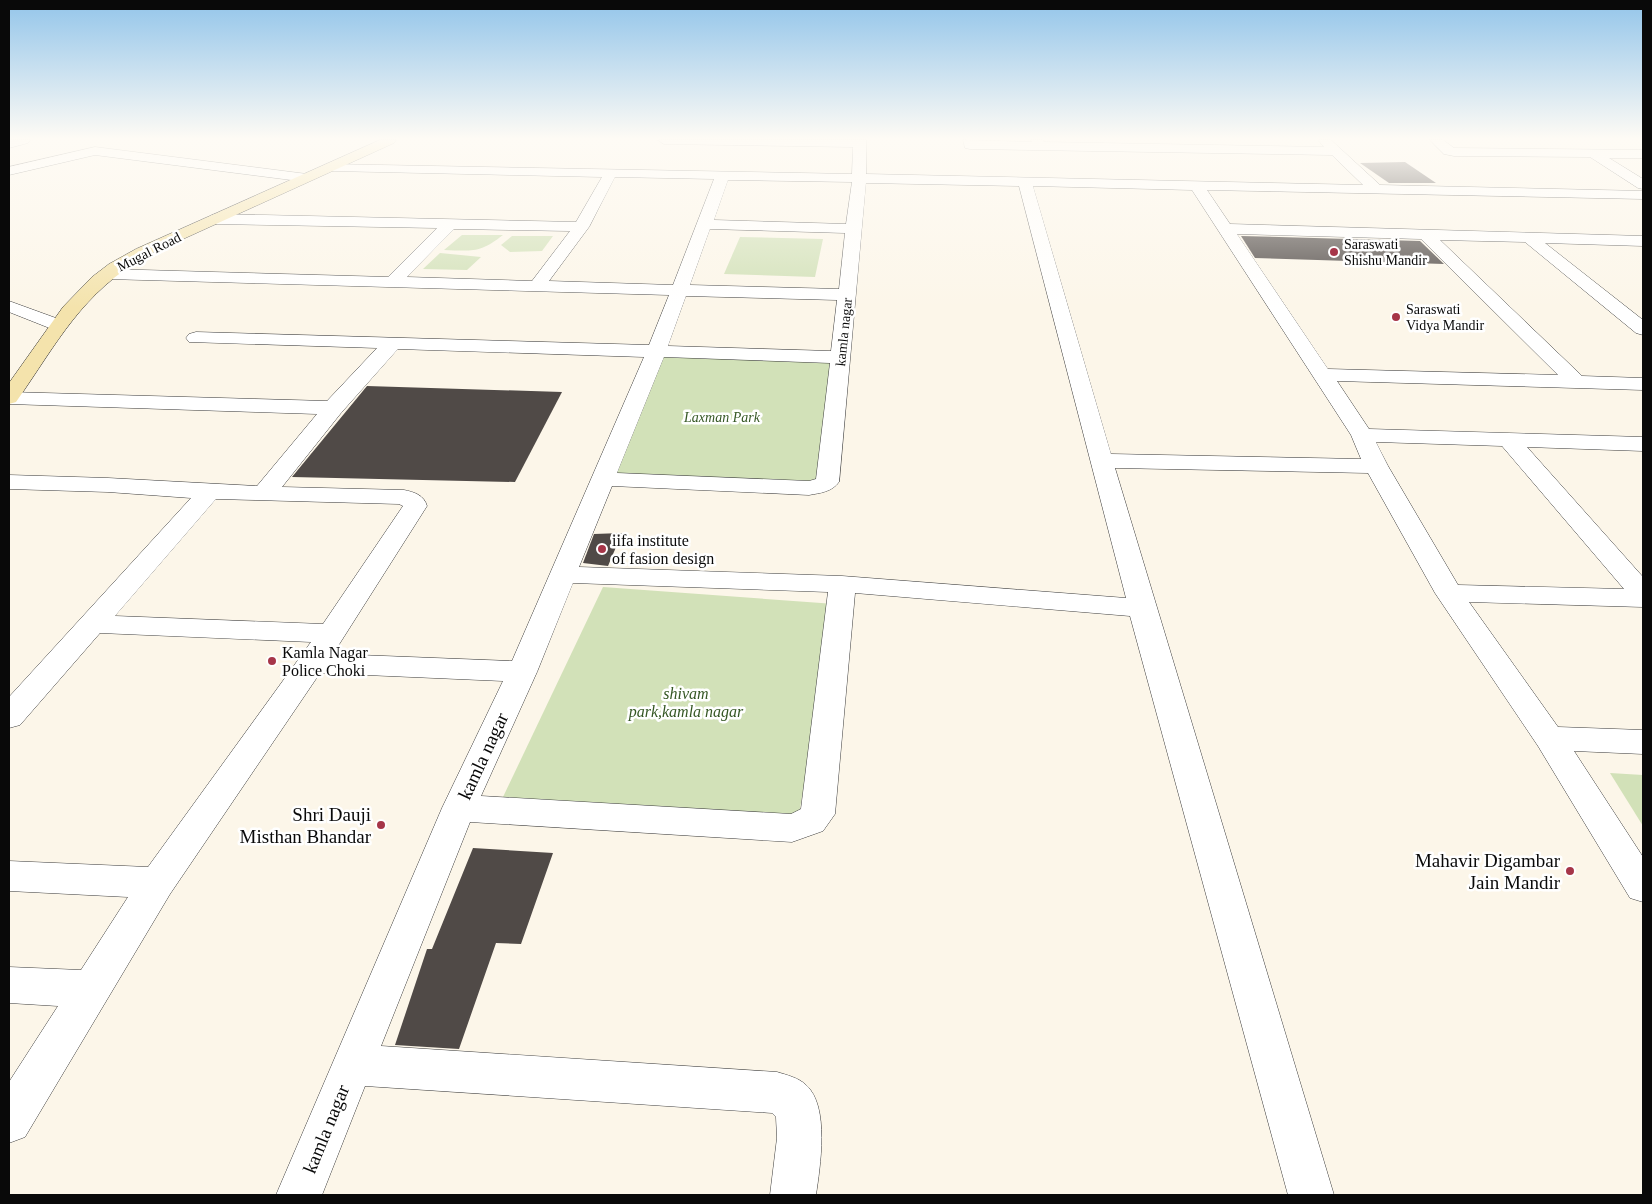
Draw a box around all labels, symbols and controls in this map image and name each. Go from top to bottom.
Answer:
street label: Mugal Road [115,230,183,274]
place label: Saraswati Shishu Mandir [1344,237,1427,268]
marker: Saraswati Shishu Mandir [1328,246,1340,258]
street label: kamla nagar [833,297,855,367]
place label: Saraswati Vidya Mandir [1406,302,1484,333]
marker: Saraswati Vidya Mandir [1390,311,1402,323]
park label: Laxman Park [683,410,761,425]
place label: iifa institute of fasion design [612,532,714,568]
marker: iifa institute of fasion design [596,543,608,555]
place label: Kamla Nagar Police Choki [282,644,368,679]
marker: Kamla Nagar Police Choki [266,655,278,667]
park label: shivam park,kamla nagar [628,685,744,721]
street label: kamla nagar [454,709,513,803]
place label: Shri Dauji Misthan Bhandar [240,804,372,847]
marker: Shri Dauji Misthan Bhandar [375,819,387,831]
place label: Mahavir Digambar Jain Mandir [1415,850,1561,893]
marker: Mahavir Digambar Jain Mandir [1564,865,1576,877]
street label: kamla nagar [299,1081,353,1176]

